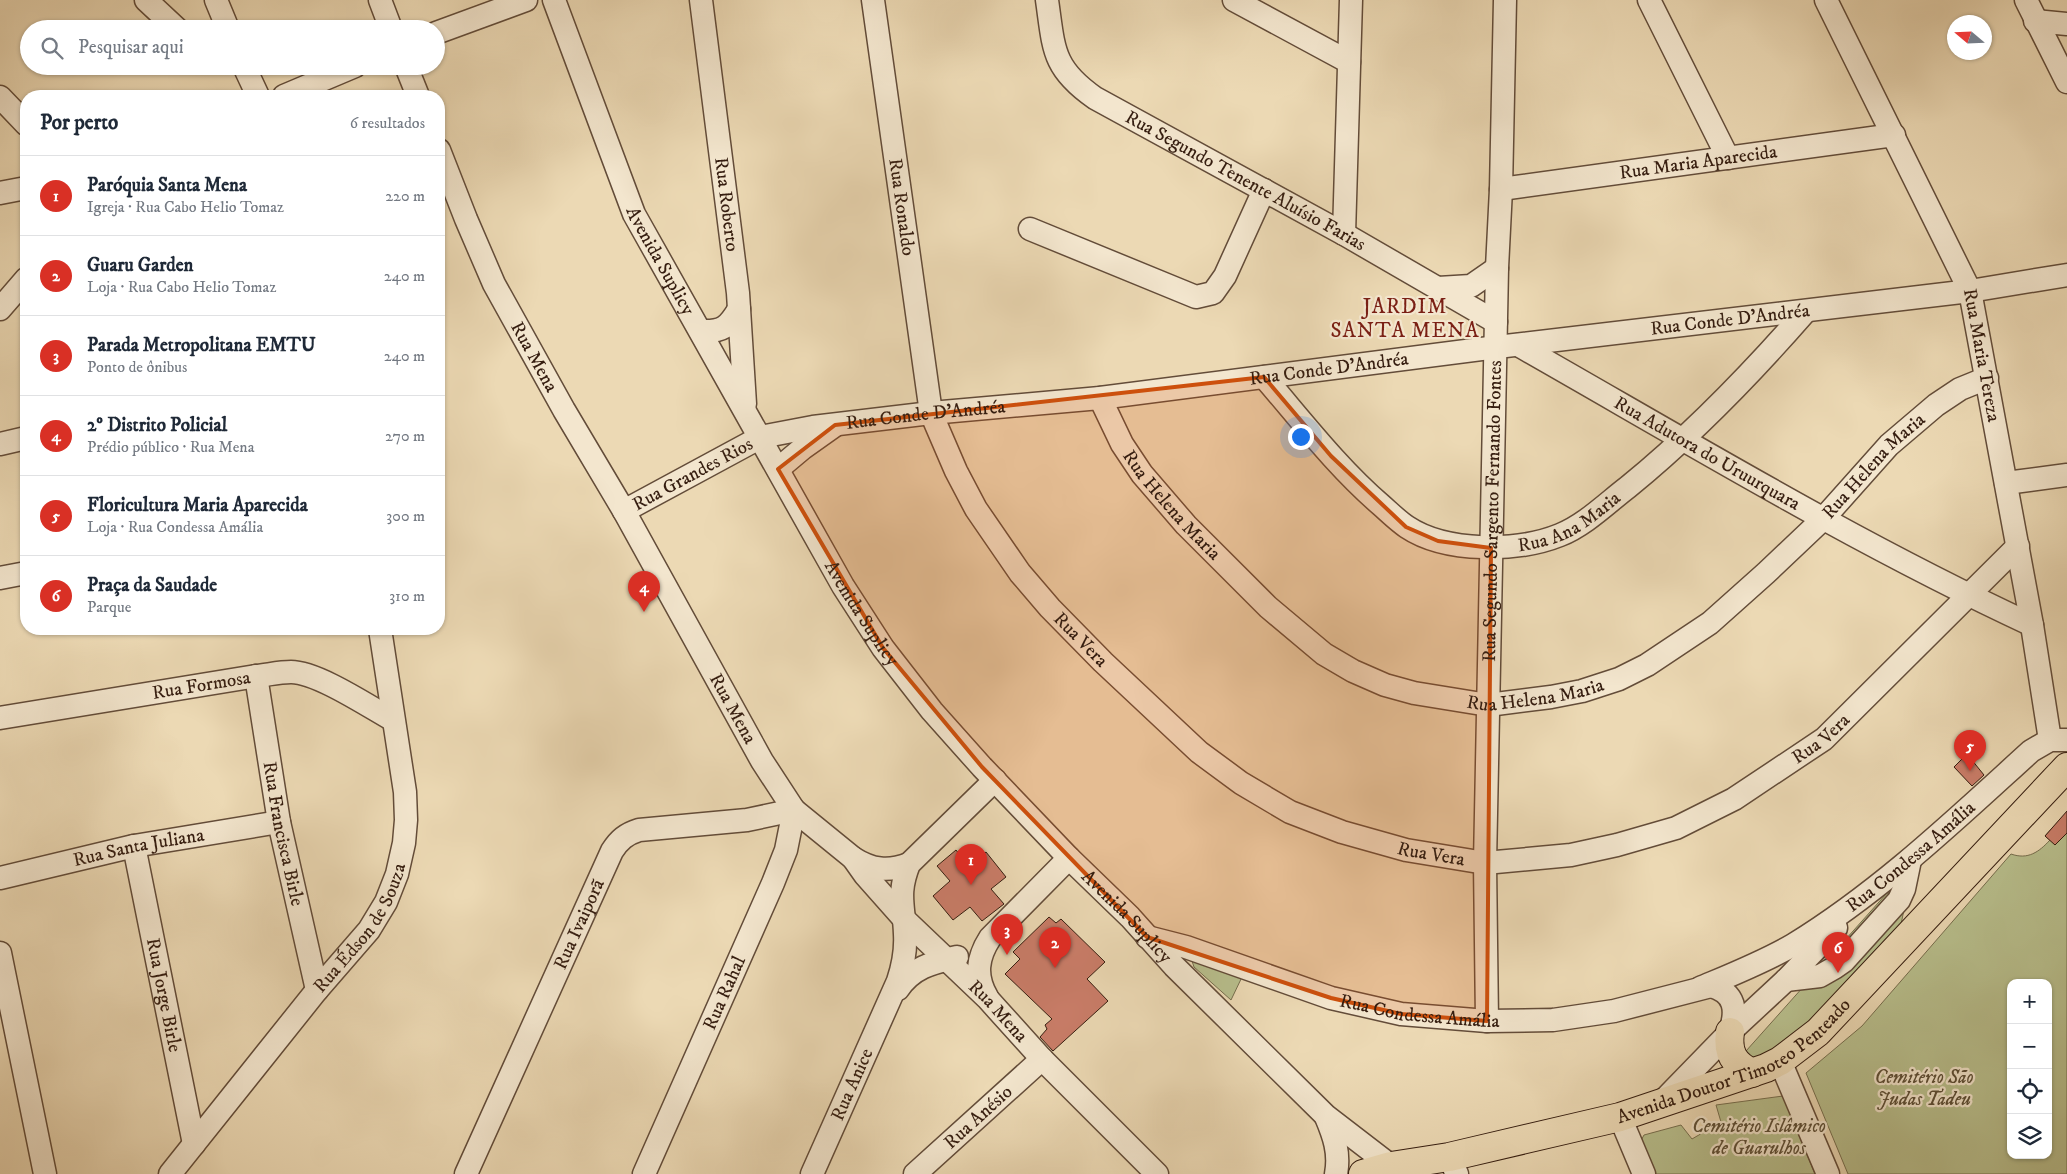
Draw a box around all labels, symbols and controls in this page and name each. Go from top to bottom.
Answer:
north arrow [1947,15,1992,60]
search box [20,20,445,75]
icon: search [38,34,66,62]
text: Pesquisar aqui [78,36,184,59]
street label: Rua Segundo Tenente Aluísio Farias [1121,105,1370,256]
text: Por perto [40,110,118,136]
text: 6 resultados [350,113,425,133]
street label: Rua Maria Aparecida [1618,140,1778,184]
street label: Rua Roberto [709,156,744,253]
street label: Rua Ronaldo [884,157,920,257]
text: Paróquia Santa Mena [87,174,247,197]
text: 1 [53,186,59,206]
text: 220 m [385,186,425,206]
text: Igreja · Rua Cabo Helio Tomaz [87,197,284,217]
street label: Avenida Suplicy [621,204,700,320]
text: Guaru Garden [87,254,194,277]
text: 2 [52,266,60,286]
text: 240 m [384,266,425,286]
text: Loja · Rua Cabo Helio Tomaz [87,277,276,297]
street label: Rua Maria Tereza [1958,287,2006,424]
district label: JARDIM SANTA MENA [1330,294,1480,344]
street label: Rua Conde D'Andréa [1649,299,1811,340]
street label: Rua Mena [506,317,563,396]
text: Parada Metropolitana EMTU [87,334,316,357]
text: 3 [53,346,59,366]
text: 240 m [384,346,425,366]
street label: Rua Conde D'Andréa [1248,347,1410,390]
text: Ponto de ônibus [87,357,187,377]
street label: Rua Segundo Sargento Fernando Fontes [1478,360,1507,662]
street label: Rua Adutora do Uruurquara [1610,391,1804,515]
street label: Rua Conde D'Andréa [845,395,1006,434]
street label: Rua Helena Maria [1817,408,1930,524]
text: 2º Distrito Policial [87,414,227,437]
your location [1288,424,1314,450]
text: 4 [51,426,61,446]
text: 270 m [385,426,425,446]
street label: Rua Grandes Rios [629,432,757,516]
text: Prédio público · Rua Mena [87,437,254,457]
street label: Rua Helena Maria [1118,446,1226,565]
street label: Rua Ana Maria [1516,486,1625,557]
text: Floricultura Maria Aparecida [87,494,308,517]
text: 5 [52,506,60,526]
text: 300 m [386,506,425,526]
text: Loja · Rua Condessa Amália [87,517,263,537]
street label: Avenida Suplicy [819,556,905,671]
pin: 4 [628,571,660,612]
text: Praça da Saudade [87,574,217,597]
text: 6 [52,586,60,606]
text: 310 m [389,586,425,606]
text: Parque [87,597,131,617]
street label: Rua Vera [1049,607,1113,672]
street label: Rua Formosa [151,666,252,704]
street label: Rua Mena [704,669,762,748]
street label: Rua Helena Maria [1465,673,1607,716]
street label: Rua Vera [1787,709,1855,769]
pin: 5 [1954,730,1986,771]
street label: Rua Francisca Birle [258,760,309,908]
street label: Rua Condessa Amália [1842,796,1980,917]
street label: Rua Santa Juliana [71,823,206,872]
street label: Rua Vera [1395,837,1467,871]
pin: 1 [955,844,987,885]
street label: Rua Édson de Souza [308,861,411,997]
street label: Avenida Suplicy [1077,865,1178,968]
street label: Rua Ivaiporã [548,876,609,973]
pin: 3 [991,914,1023,955]
pin: 2 [1039,927,1071,968]
pin: 6 [1822,932,1854,973]
street label: Rua Jorge Birle [141,936,187,1054]
street label: Rua Rahal [698,952,751,1034]
street label: Rua Mena [964,975,1033,1047]
map controls [2007,979,2052,1159]
button: + [2007,979,2052,1024]
street label: Rua Condessa Amália [1338,989,1500,1033]
street label: Avenida Doutor Timoteo Penteado [1614,993,1855,1129]
button: − [2007,1024,2052,1069]
street label: Rua Anice [826,1045,878,1124]
park label: Cemitério São Judas Tadeu [1874,1066,1974,1111]
button: locate [2007,1069,2052,1114]
street label: Rua Anésio [939,1080,1017,1154]
button: layers [2007,1114,2052,1159]
park label: Cemitério Islâmico de Guarulhos [1692,1115,1826,1160]

